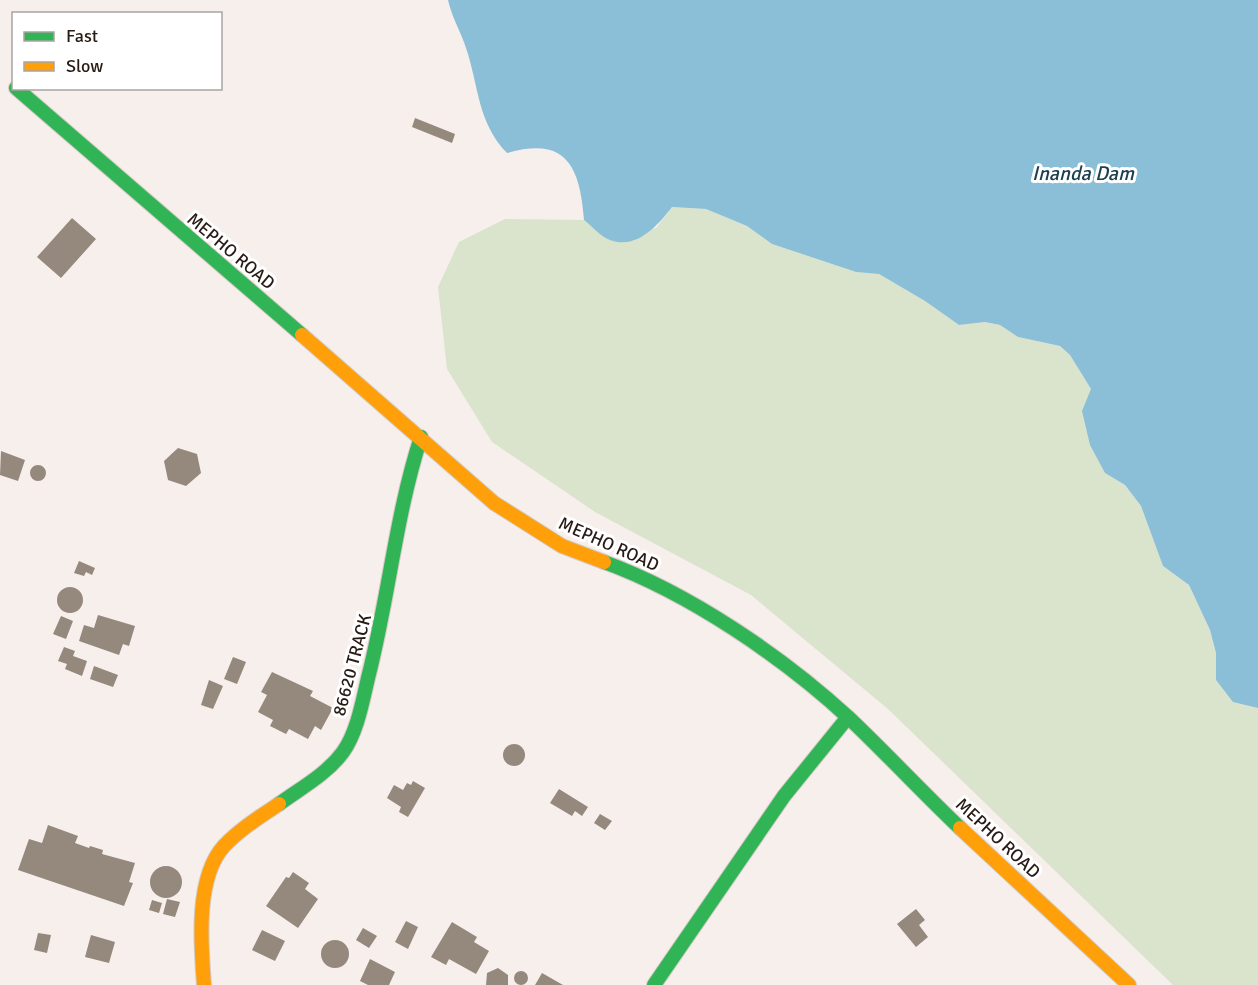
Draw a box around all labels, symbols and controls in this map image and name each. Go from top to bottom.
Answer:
legend [12,12,222,90]
text: Fast [66,25,98,47]
text: Slow [66,55,103,77]
water label: Inanda Dam [1032,161,1135,186]
street label: MEPHO ROAD [183,208,279,294]
street label: MEPHO ROAD [555,512,663,576]
street label: 86620 TRACK [328,611,376,718]
street label: MEPHO ROAD [951,793,1045,883]

